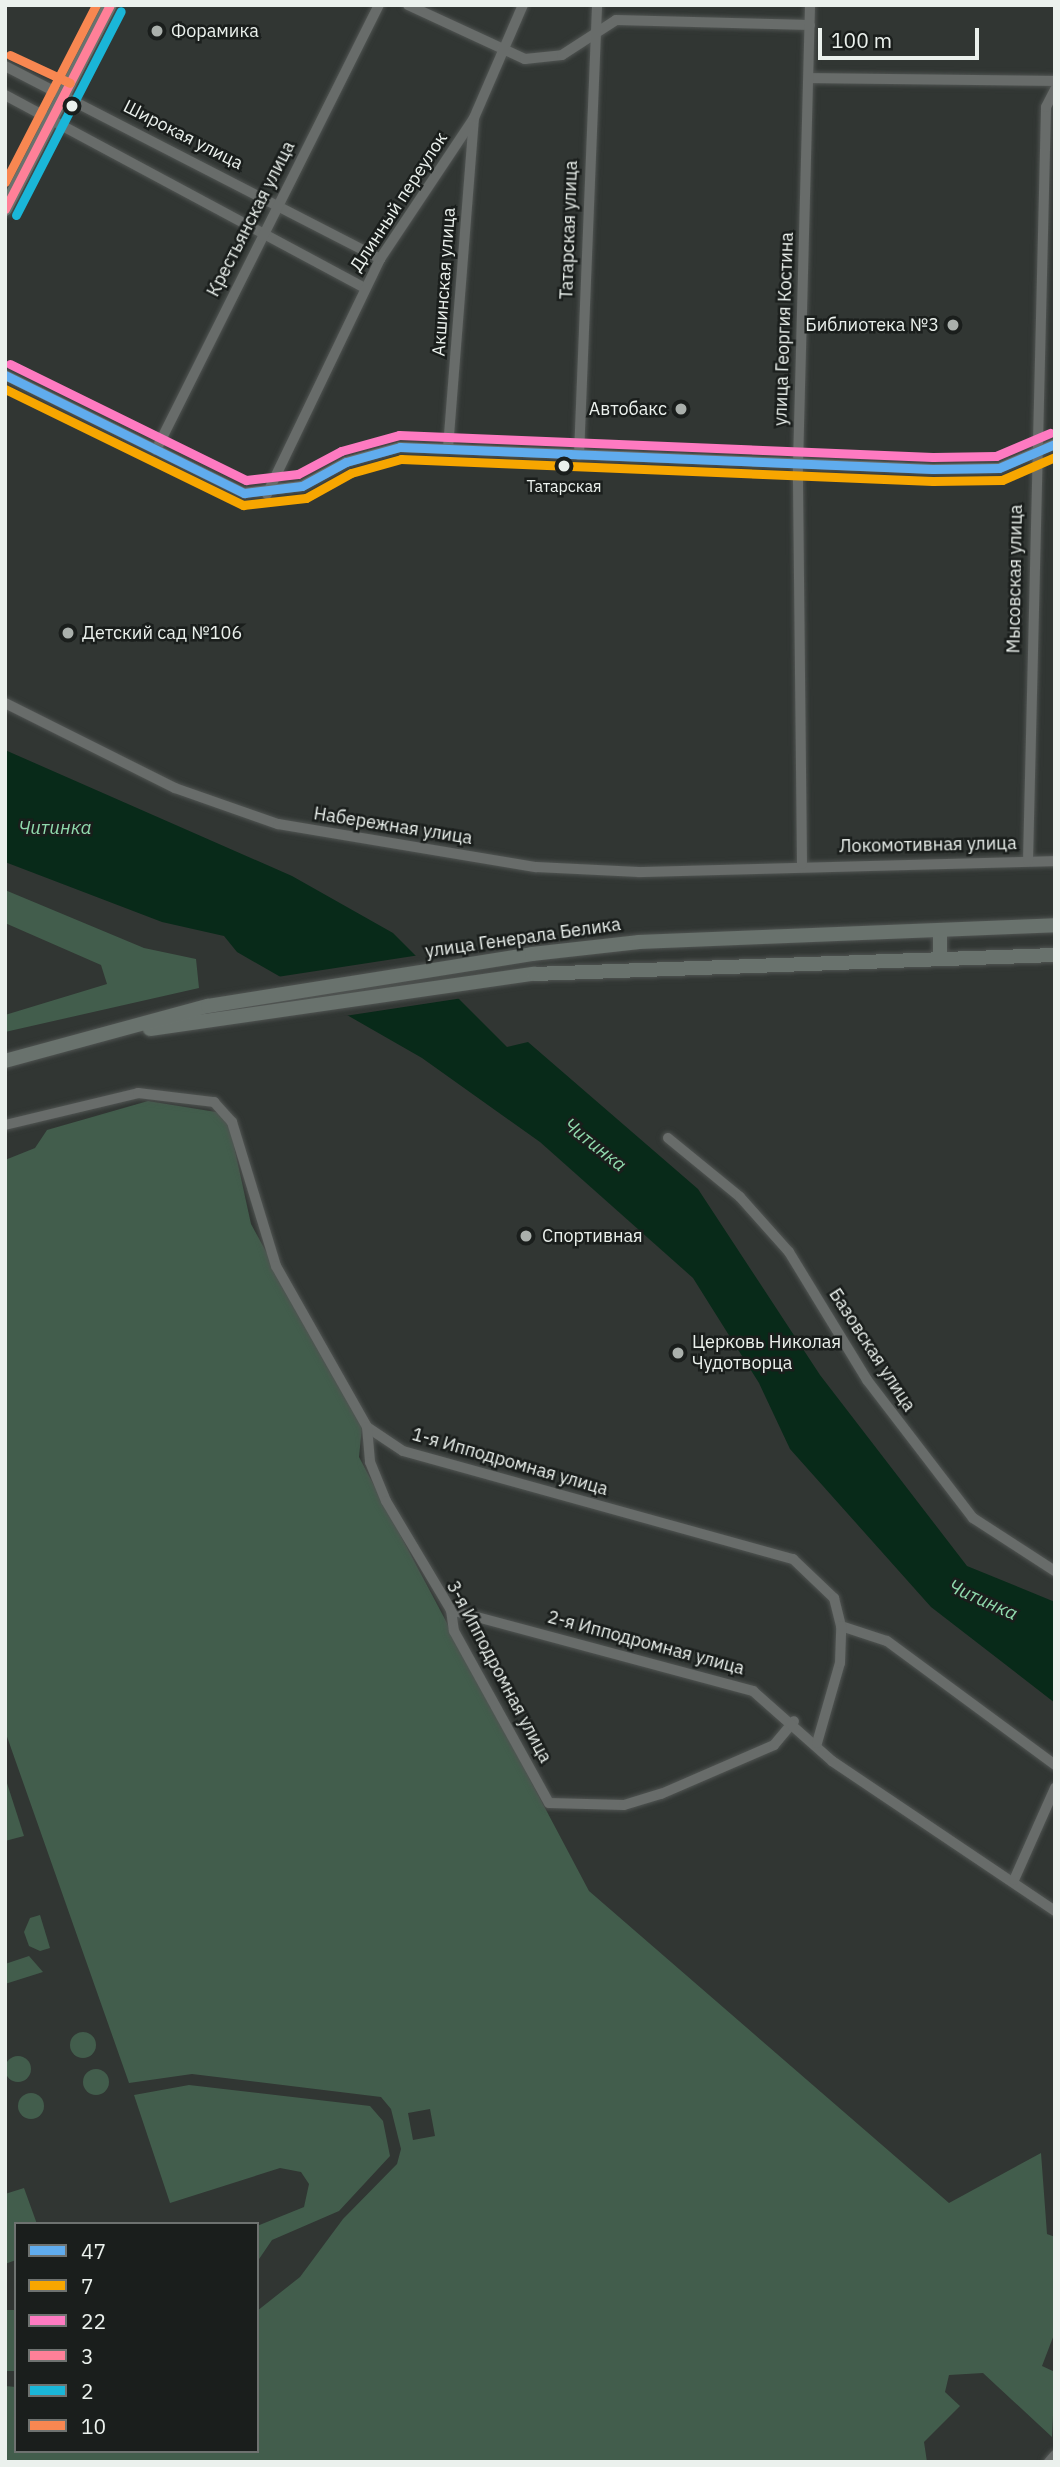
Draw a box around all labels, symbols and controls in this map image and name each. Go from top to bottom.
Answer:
scale bar [822,14,983,58]
place label: Форамика [171,20,259,42]
marker: Форамика [149,23,165,39]
text: 100 m [831,26,892,54]
street label: Широкая улица [120,96,246,174]
unlabelled marker [65,99,79,113]
street label: Длинный переулок [346,128,452,276]
street label: Крестьянская улица [202,138,300,300]
street label: Татарская улица [556,160,582,300]
street label: Акшинская улица [428,207,460,357]
street label: улица Георгия Костина [770,232,798,426]
place label: Библиотека №3 [805,314,939,336]
marker: Библиотека №3 [945,317,961,333]
place label: Автобакс [589,398,667,420]
marker: Автобакс [673,401,689,417]
marker: Татарская [557,459,571,473]
place label: Татарская [526,476,602,496]
street label: Мысовская улица [1003,504,1027,654]
place label: Детский сад №106 [82,622,242,644]
marker: Детский сад №106 [60,625,76,641]
street label: Набережная улица [312,803,474,849]
water label: Читинка [19,817,91,839]
street label: Локомотивная улица [839,833,1017,857]
street label: улица Генерала Белика [424,914,622,962]
water label: Читинка [559,1114,631,1176]
place label: Спортивная [542,1225,643,1247]
marker: Спортивная [516,1226,536,1246]
street label: Базовская улица [824,1284,920,1416]
place label: Церковь Николая Чудотворца [692,1332,841,1374]
marker: Церковь Николая Чудотворца [670,1345,686,1361]
street label: 1-я Ипподромная улица [409,1424,611,1500]
water label: Читинка [945,1575,1021,1625]
street label: 3-я Ипподромная улица [442,1577,556,1767]
street label: 2-я Ипподромная улица [545,1606,747,1680]
legend [14,2222,259,2453]
text: 47 [81,2237,106,2265]
text: 7 [81,2272,94,2300]
text: 22 [81,2307,106,2335]
text: 3 [81,2342,94,2370]
text: 2 [81,2377,94,2405]
text: 10 [81,2412,106,2440]

